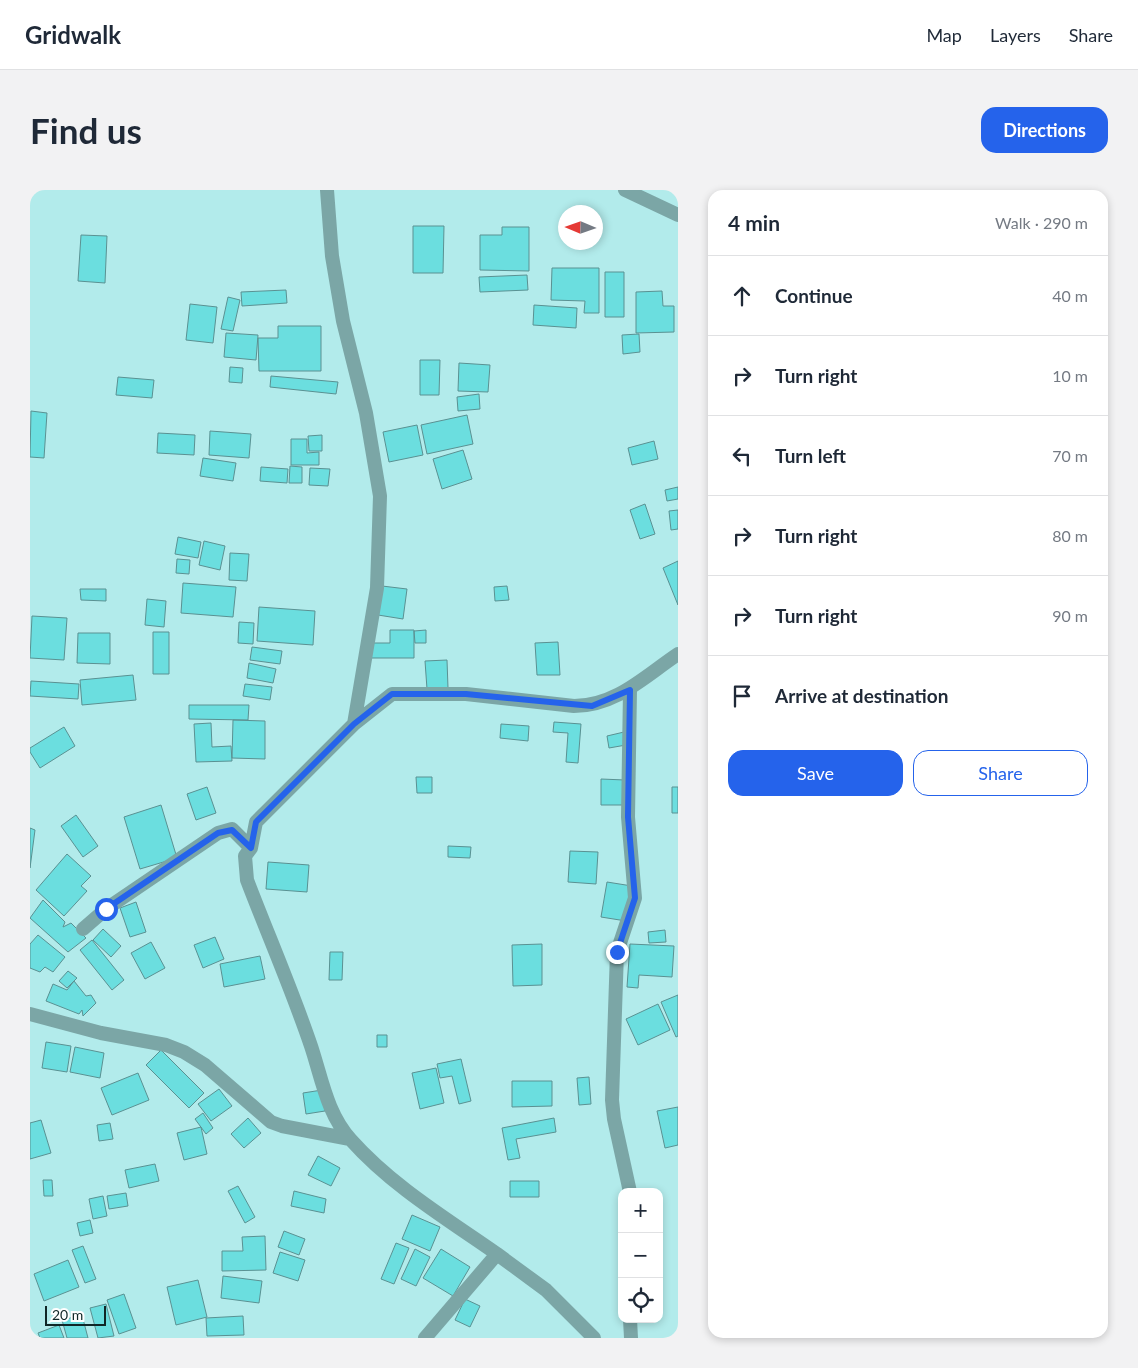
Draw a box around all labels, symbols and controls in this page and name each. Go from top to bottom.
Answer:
text: Gridwalk [25,20,121,49]
text: Map [926,24,962,46]
text: Layers [990,24,1041,46]
text: Share [1069,24,1113,46]
button: Directions [981,107,1108,153]
text: Find us [30,109,142,151]
north arrow [558,205,603,250]
text: 4 min [728,210,780,235]
text: Walk · 290 m [995,213,1088,232]
icon: ahead [728,282,756,310]
text: Continue [775,284,853,307]
text: 40 m [1052,286,1088,305]
icon: right [728,362,756,390]
text: Turn right [775,364,857,387]
text: 10 m [1052,366,1088,385]
icon: left [728,442,756,470]
text: Turn left [775,444,846,467]
text: 70 m [1052,446,1088,465]
icon: right [728,522,756,550]
text: Turn right [775,524,857,547]
text: 80 m [1052,526,1088,545]
icon: right [728,602,756,630]
text: Turn right [775,604,857,627]
text: 90 m [1052,606,1088,625]
icon: arrive [728,682,756,710]
text: Arrive at destination [775,684,948,707]
button: Save [728,750,903,796]
button: Share [913,750,1088,796]
route start [95,898,118,921]
route end [606,941,629,964]
map controls [618,1188,663,1323]
button: + [618,1188,663,1233]
button: − [618,1233,663,1278]
button: locate [618,1278,663,1323]
scale bar [45,1303,106,1326]
text: 20 m [52,1306,83,1323]

